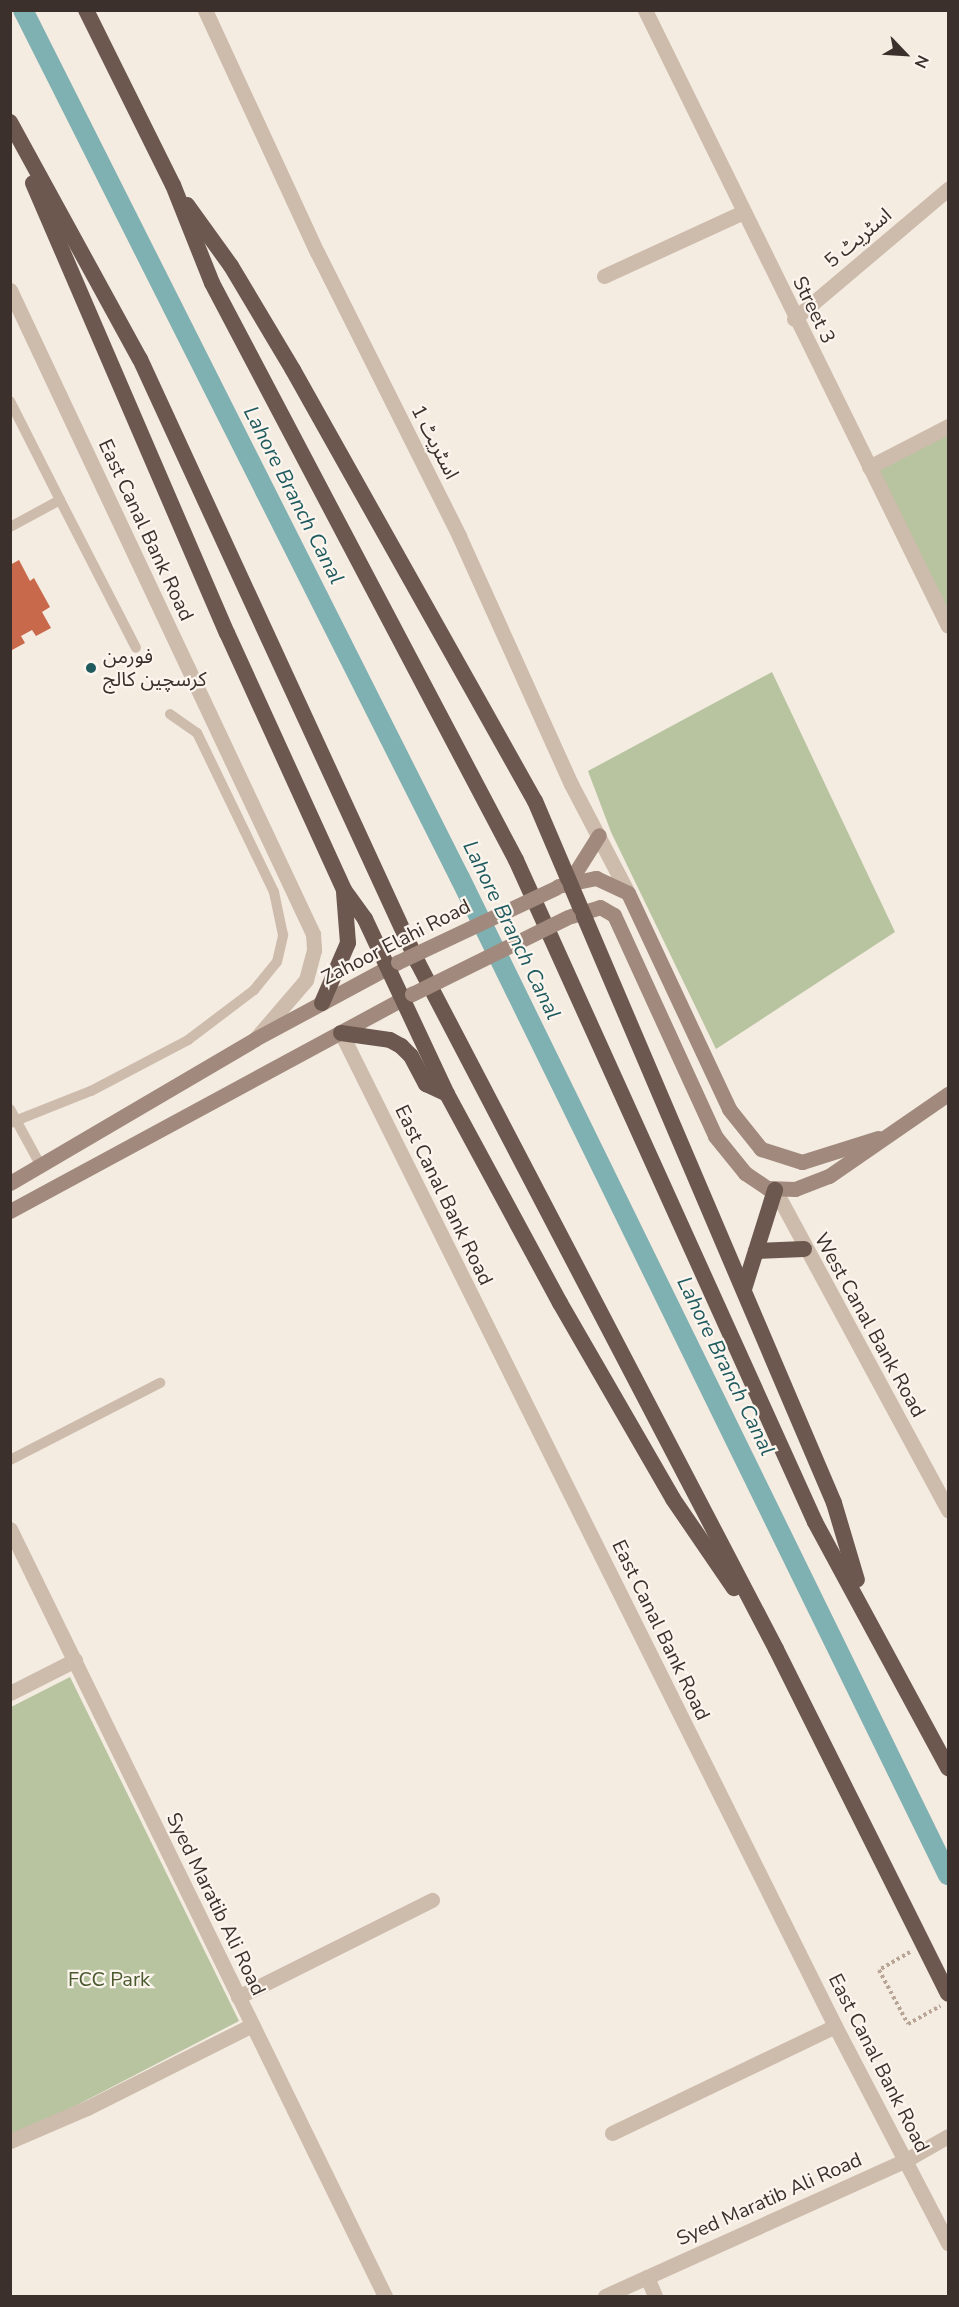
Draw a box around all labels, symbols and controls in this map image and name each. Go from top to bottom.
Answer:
north arrow [875,24,935,84]
text: N [909,52,934,72]
street label: اسٹریٹ 5 [820,203,896,273]
street label: Street 3 [787,273,841,347]
street label: اسٹریٹ 1 [406,401,464,483]
water label: Lahore Branch Canal [238,402,350,588]
street label: East Canal Bank Road [93,435,199,625]
place label: فورمن کرسچین کالج [103,644,206,691]
marker: فورمن کرسچین کالج [84,661,98,675]
water label: Lahore Branch Canal [458,836,566,1024]
street label: Zahoor Elahi Road [318,894,474,990]
street label: East Canal Bank Road [390,1101,498,1289]
street label: West Canal Bank Road [809,1229,931,1421]
water label: Lahore Branch Canal [672,1272,780,1460]
street label: East Canal Bank Road [607,1536,715,1724]
street label: Syed Maratib Ali Road [161,1809,271,1999]
park label: FCC Park [68,1967,150,1991]
street label: East Canal Bank Road [823,1969,935,2157]
street label: Syed Maratib Ali Road [673,2147,865,2251]

